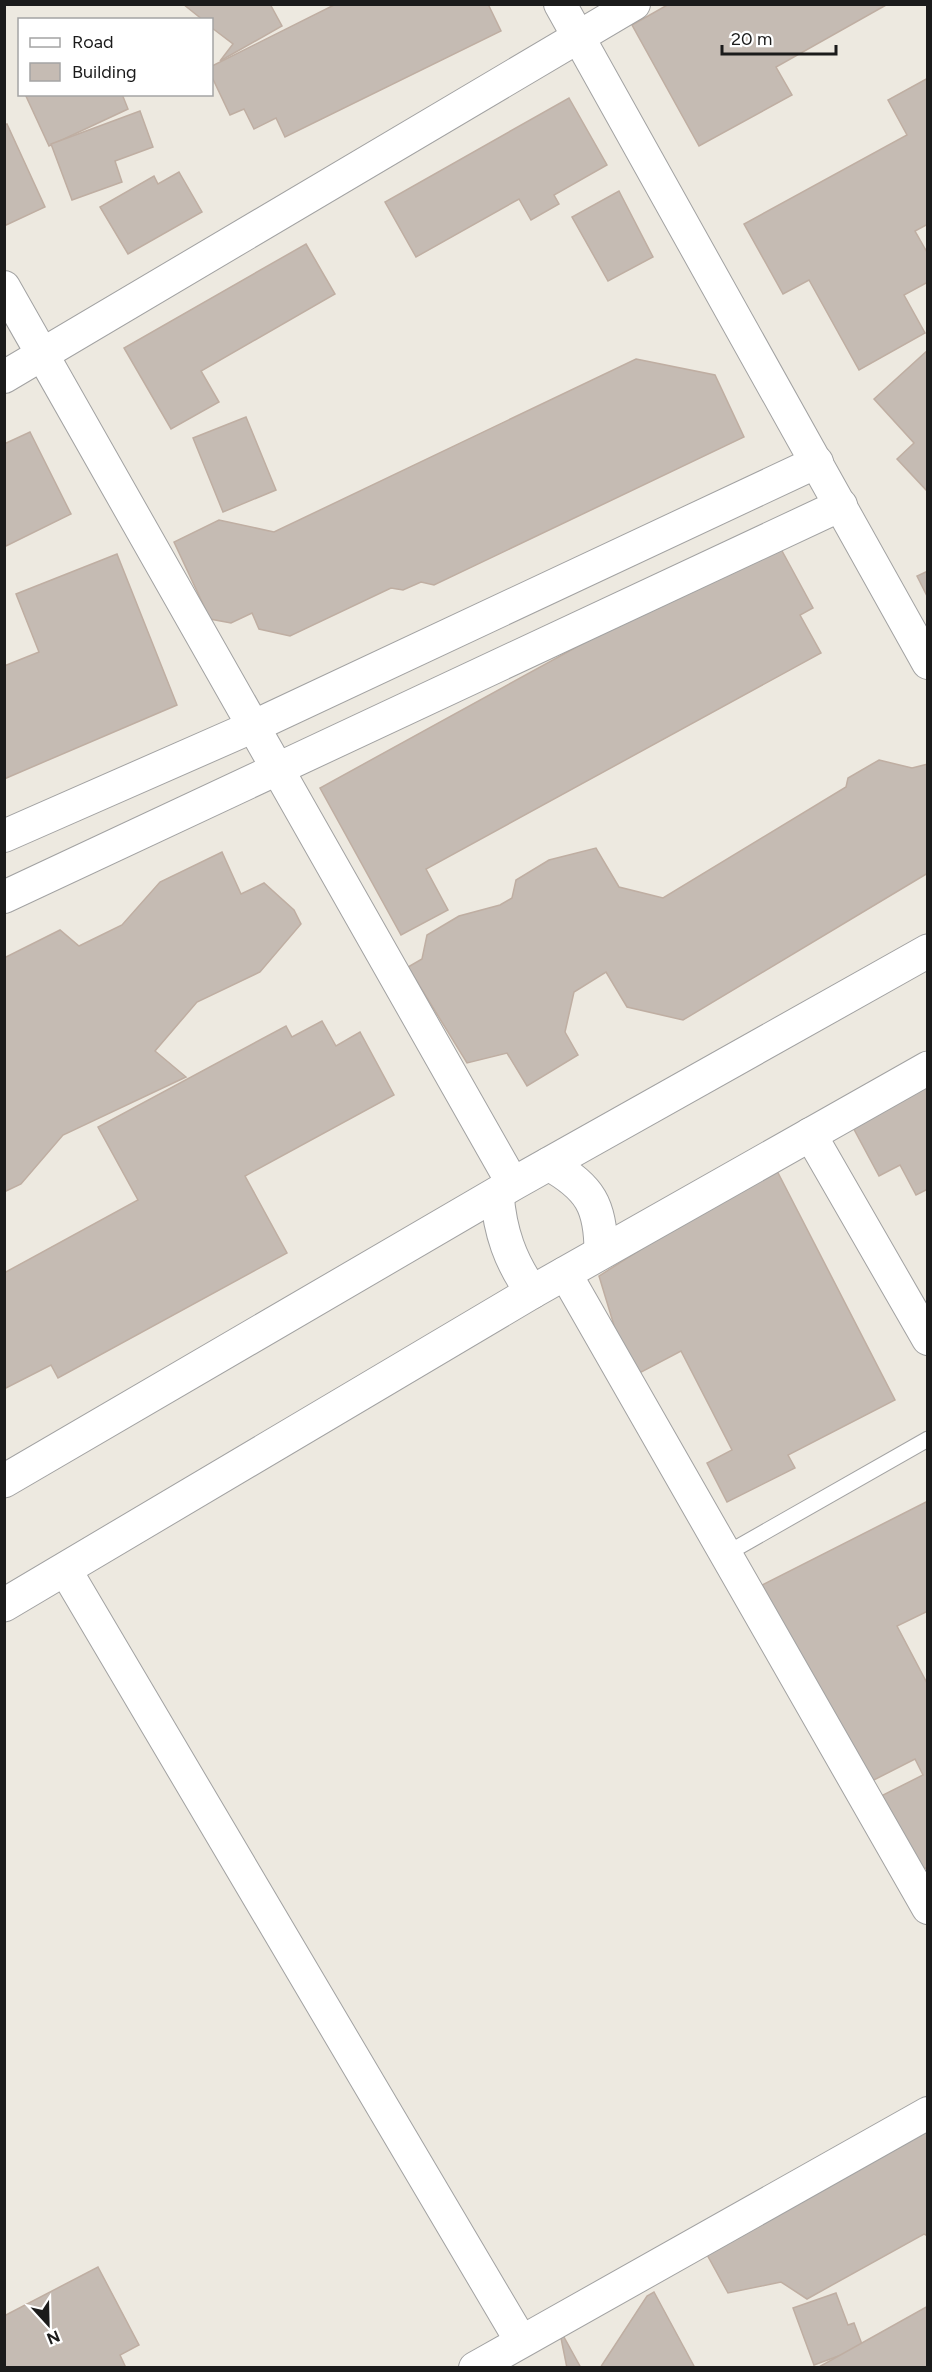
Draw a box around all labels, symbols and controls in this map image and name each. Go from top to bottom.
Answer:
legend [18,18,213,96]
scale bar [722,18,836,56]
text: 20 m [731,28,772,50]
text: Road [72,31,113,53]
text: Building [72,61,137,83]
north arrow [18,2294,78,2354]
text: N [44,2326,63,2349]

